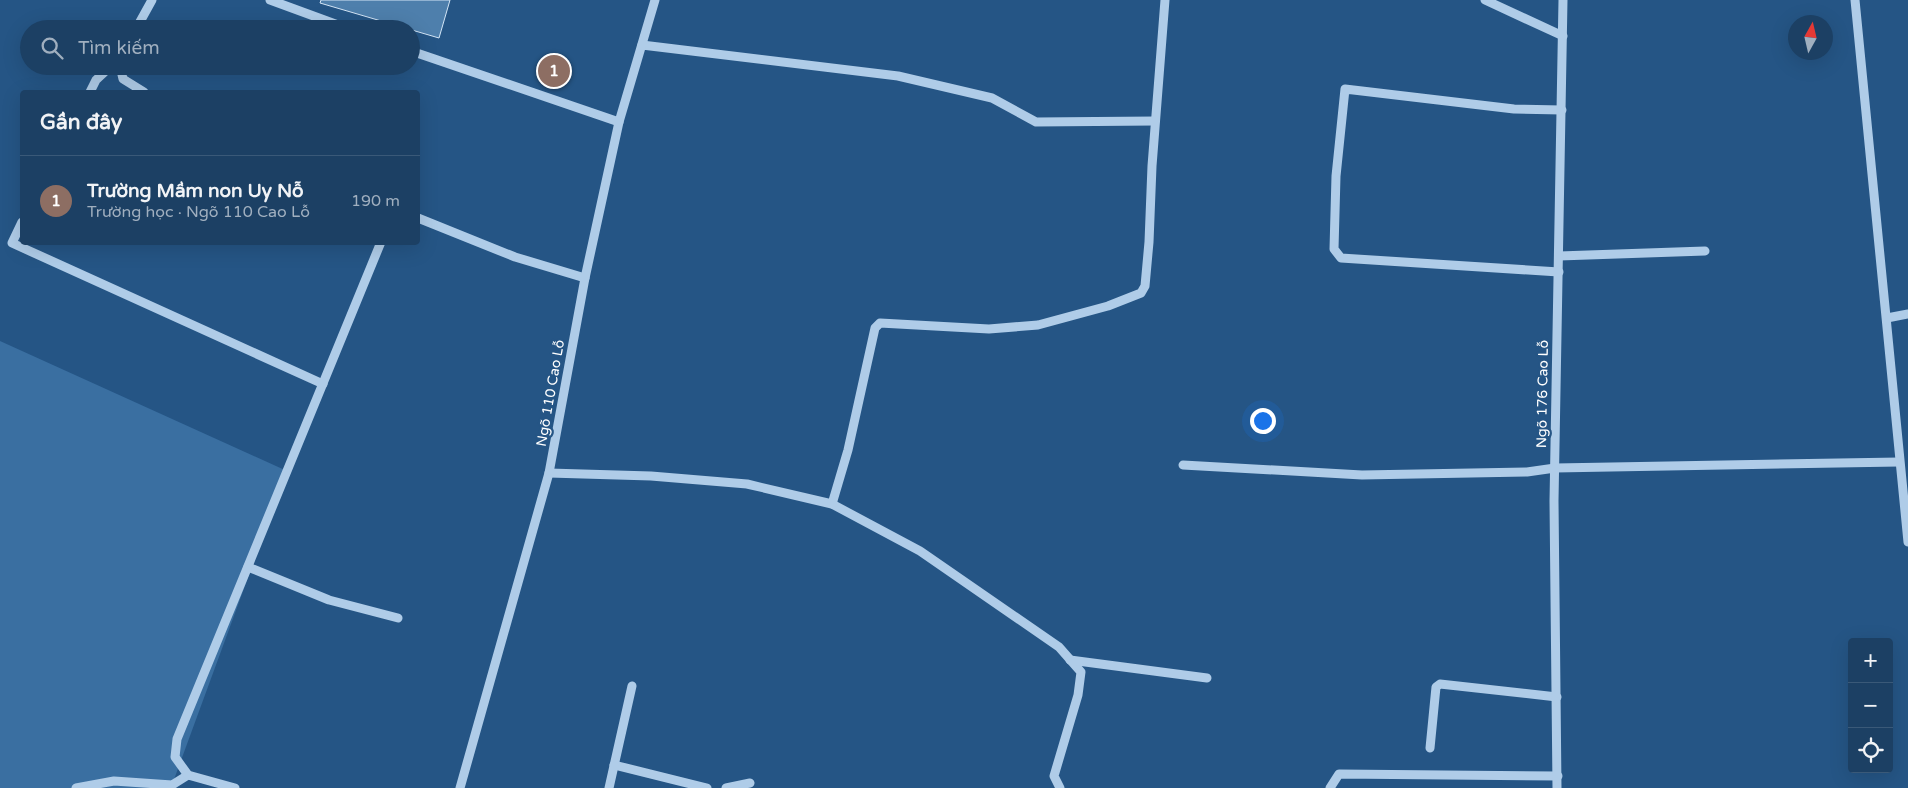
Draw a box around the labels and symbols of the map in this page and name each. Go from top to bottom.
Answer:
north arrow [1788,15,1833,60]
pin: 1 [538,52,570,90]
street label: Ngõ 110 Cao Lỗ [533,338,568,448]
street label: Ngõ 176 Cao Lỗ [1533,340,1552,448]
your location [1250,408,1276,434]

